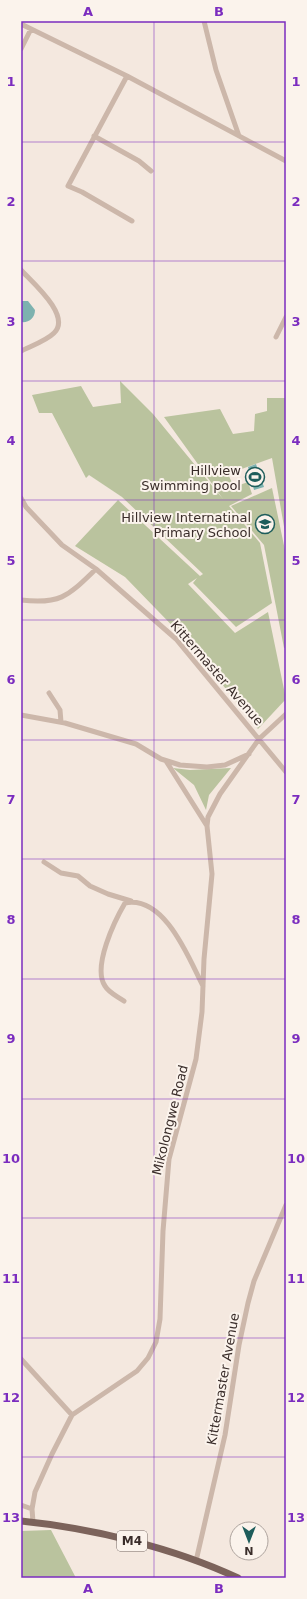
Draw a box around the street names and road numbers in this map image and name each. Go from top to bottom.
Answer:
street label: Kittermaster Avenue [167,618,267,728]
street label: Mikolongwe Road [149,1063,191,1177]
street label: Kittermaster Avenue [204,1312,242,1446]
road number: M4 [117,1531,147,1551]

